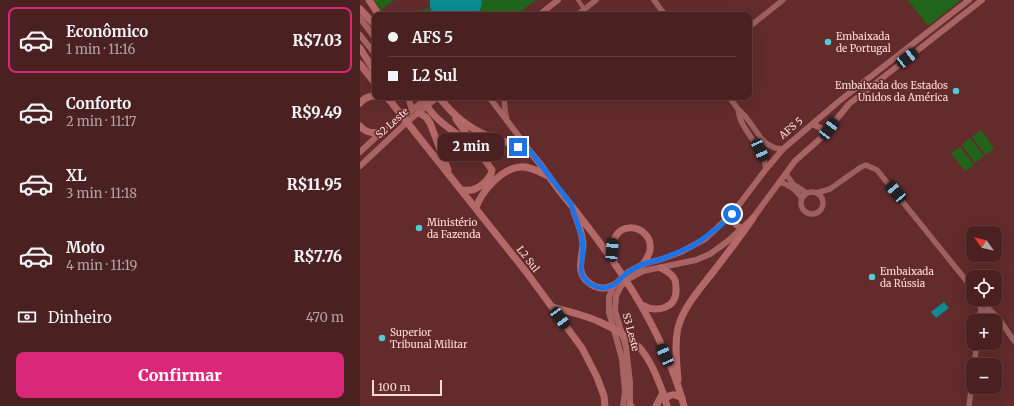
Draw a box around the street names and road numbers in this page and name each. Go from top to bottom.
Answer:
street label: S2 Leste [373,105,411,141]
street label: AFS 5 [776,114,806,142]
street label: L2 Sul [514,243,542,275]
street label: S3 Leste [620,311,642,353]

